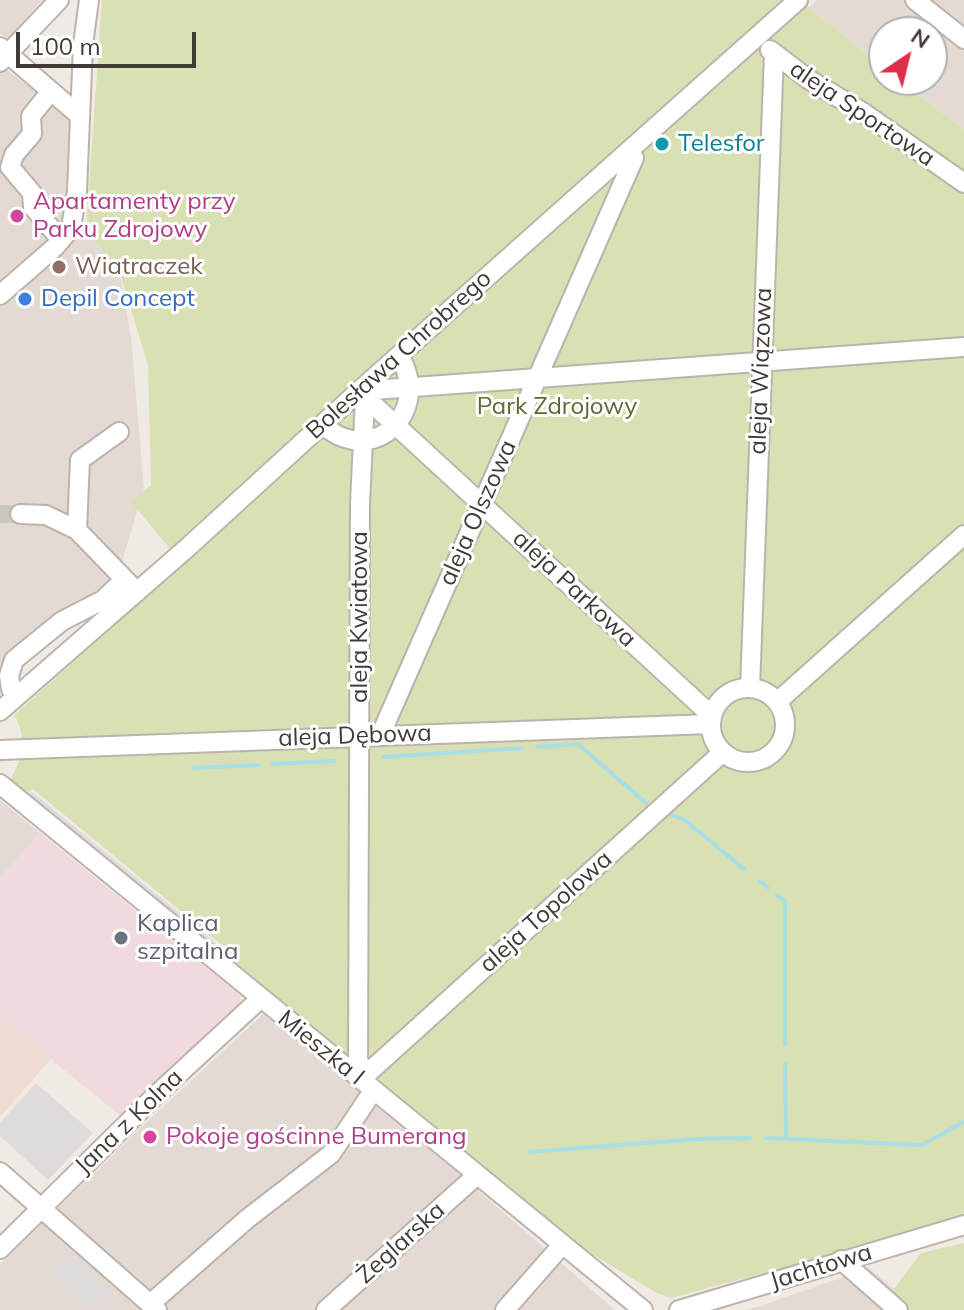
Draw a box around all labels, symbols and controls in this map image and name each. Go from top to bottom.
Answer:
scale bar [20,16,200,66]
north arrow [868,16,948,96]
text: N [906,22,935,54]
text: 100 m [30,31,101,61]
street label: aleja Sportowa [784,55,940,173]
place label: Telesfor [678,130,765,158]
marker: Telesfor [653,135,671,153]
place label: Apartamenty przy Parku Zdrojowy [33,188,236,244]
marker: Apartamenty przy Parku Zdrojowy [8,207,26,225]
place label: Wiatraczek [75,253,203,281]
marker: Wiatraczek [50,258,68,276]
street label: Bolesława Chrobrego [301,264,497,446]
place label: Depil Concept [41,285,195,313]
street label: aleja Wiązowa [744,287,778,455]
marker: Depil Concept [16,290,34,308]
park label: Park Zdrojowy [477,393,637,421]
street label: aleja Olszowa [433,436,523,590]
street label: aleja Parkowa [506,524,642,654]
street label: aleja Kwiatowa [346,531,374,703]
street label: aleja Dębowa [278,719,432,753]
street label: aleja Topolowa [474,845,618,979]
place label: Kaplica szpitalna [137,910,238,966]
marker: Kaplica szpitalna [112,929,130,947]
street label: Mieszka I [272,1004,370,1092]
street label: Jana z Kolna [69,1064,189,1180]
place label: Pokoje gościnne Bumerang [166,1123,467,1151]
marker: Pokoje gościnne Bumerang [141,1128,159,1146]
street label: Żeglarska [351,1196,451,1290]
street label: Jachtowa [767,1238,875,1296]

